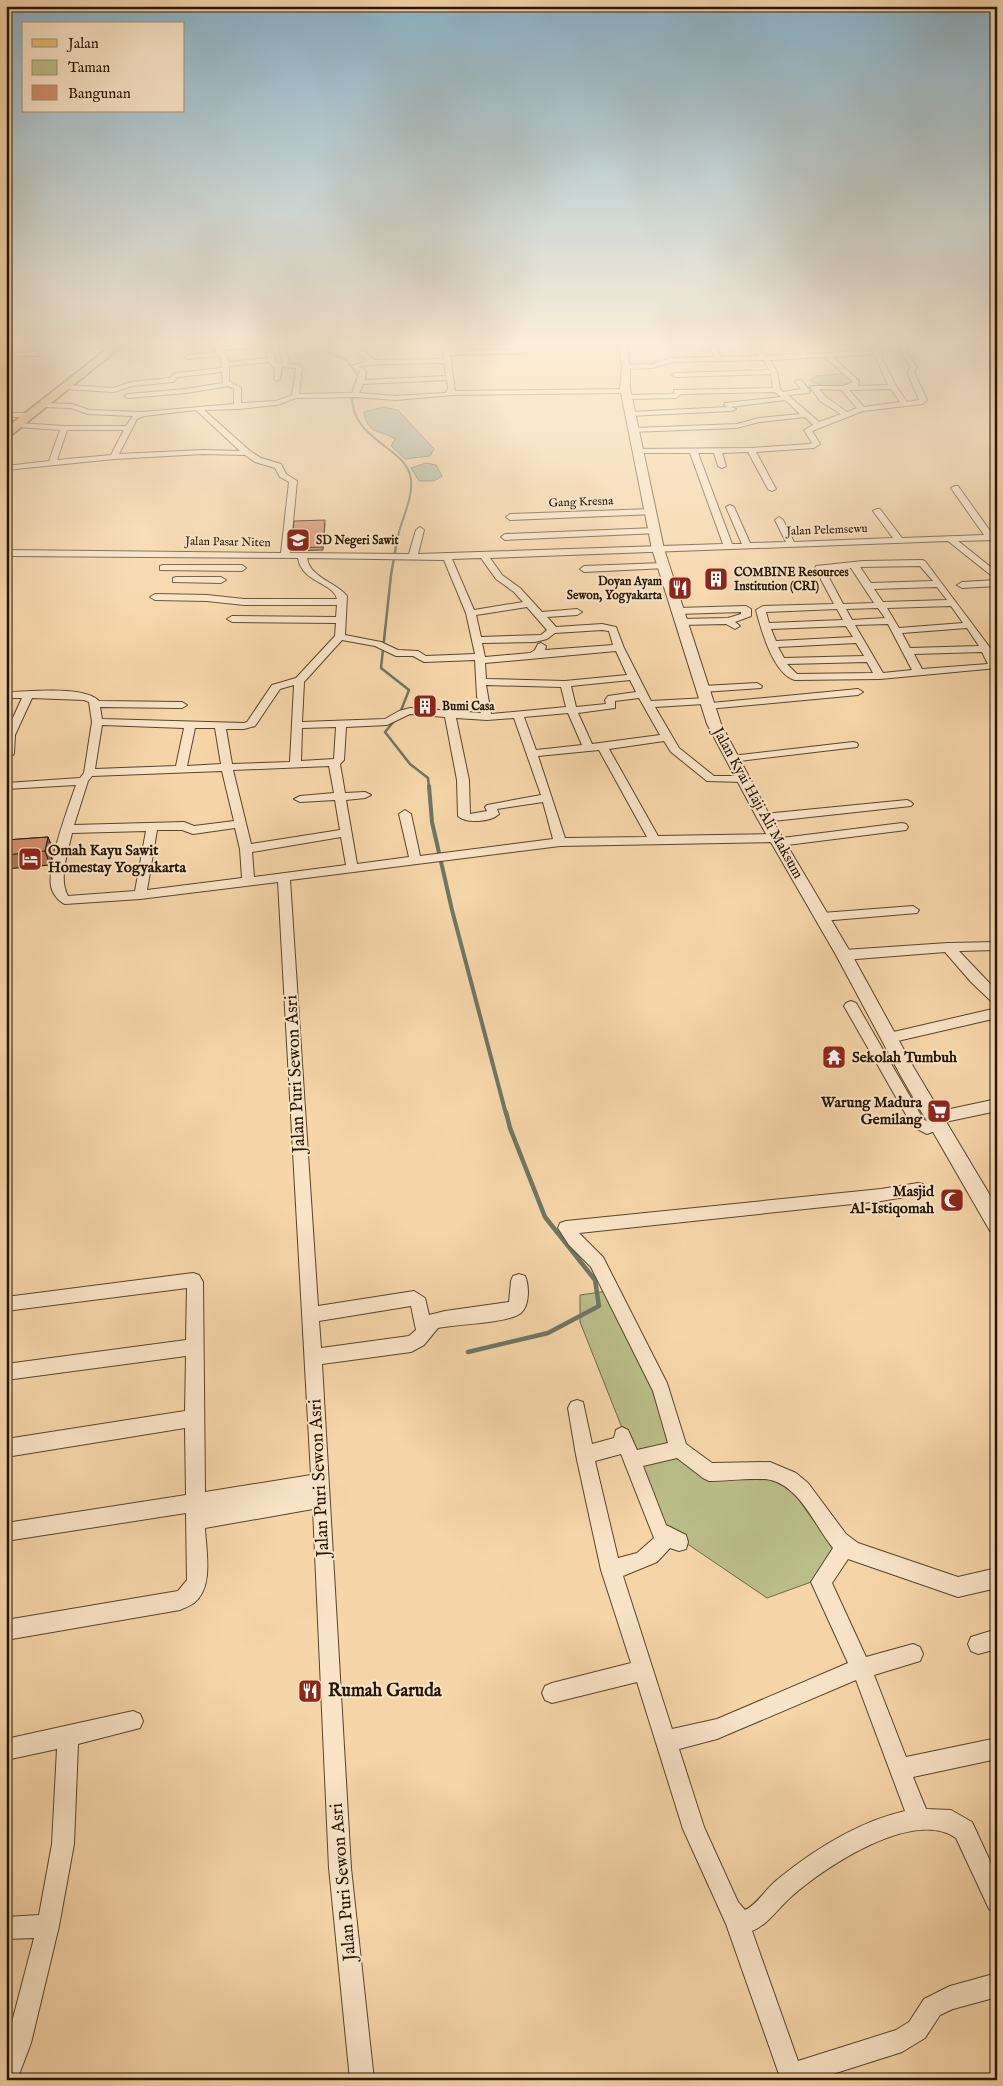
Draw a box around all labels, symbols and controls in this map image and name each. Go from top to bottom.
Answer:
legend [22,22,185,112]
text: Jalan [66,34,99,53]
text: Taman [68,58,110,77]
text: Bangunan [68,84,131,103]
street label: Gang Kresna [548,493,614,511]
street label: Jalan Pelemsewu [784,521,868,540]
school or university icon: SD Negeri Sawit [285,527,311,553]
place label: SD Negeri Sawit [316,533,399,549]
street label: Jalan Pasar Niten [183,534,271,551]
place label: COMBINE Resources Institution (CRI) [734,565,850,594]
building icon: COMBINE Resources Institution (CRI) [703,566,729,592]
place label: Doyan Ayam Sewon, Yogyakarta [567,574,663,604]
restaurant icon: Doyan Ayam Sewon, Yogyakarta [667,575,693,601]
building icon: Bumi Casa [412,693,438,719]
place label: Bumi Casa [442,699,495,714]
street label: Jalan Kyai Haji Ali Maksum [708,722,808,882]
place label: Omah Kayu Sawit Homestay Yogyakarta [48,841,186,877]
hotel icon: Omah Kayu Sawit Homestay Yogyakarta [17,846,43,872]
street label: Jalan Puri Sewon Asri [280,994,312,1156]
temple icon: Sekolah Tumbuh [821,1044,847,1070]
place label: Sekolah Tumbuh [852,1048,958,1067]
place label: Warung Madura Gemilang [820,1093,923,1129]
supermarket icon: Warung Madura Gemilang [926,1098,952,1124]
place label: Masjid Al-Istiqomah [849,1182,935,1218]
mosque icon: Masjid Al-Istiqomah [939,1187,965,1213]
street label: Jalan Puri Sewon Asri [304,1398,336,1560]
restaurant icon: Rumah Garuda [297,1678,323,1704]
place label: Rumah Garuda [328,1680,443,1703]
street label: Jalan Puri Sewon Asri [326,1802,363,1964]

